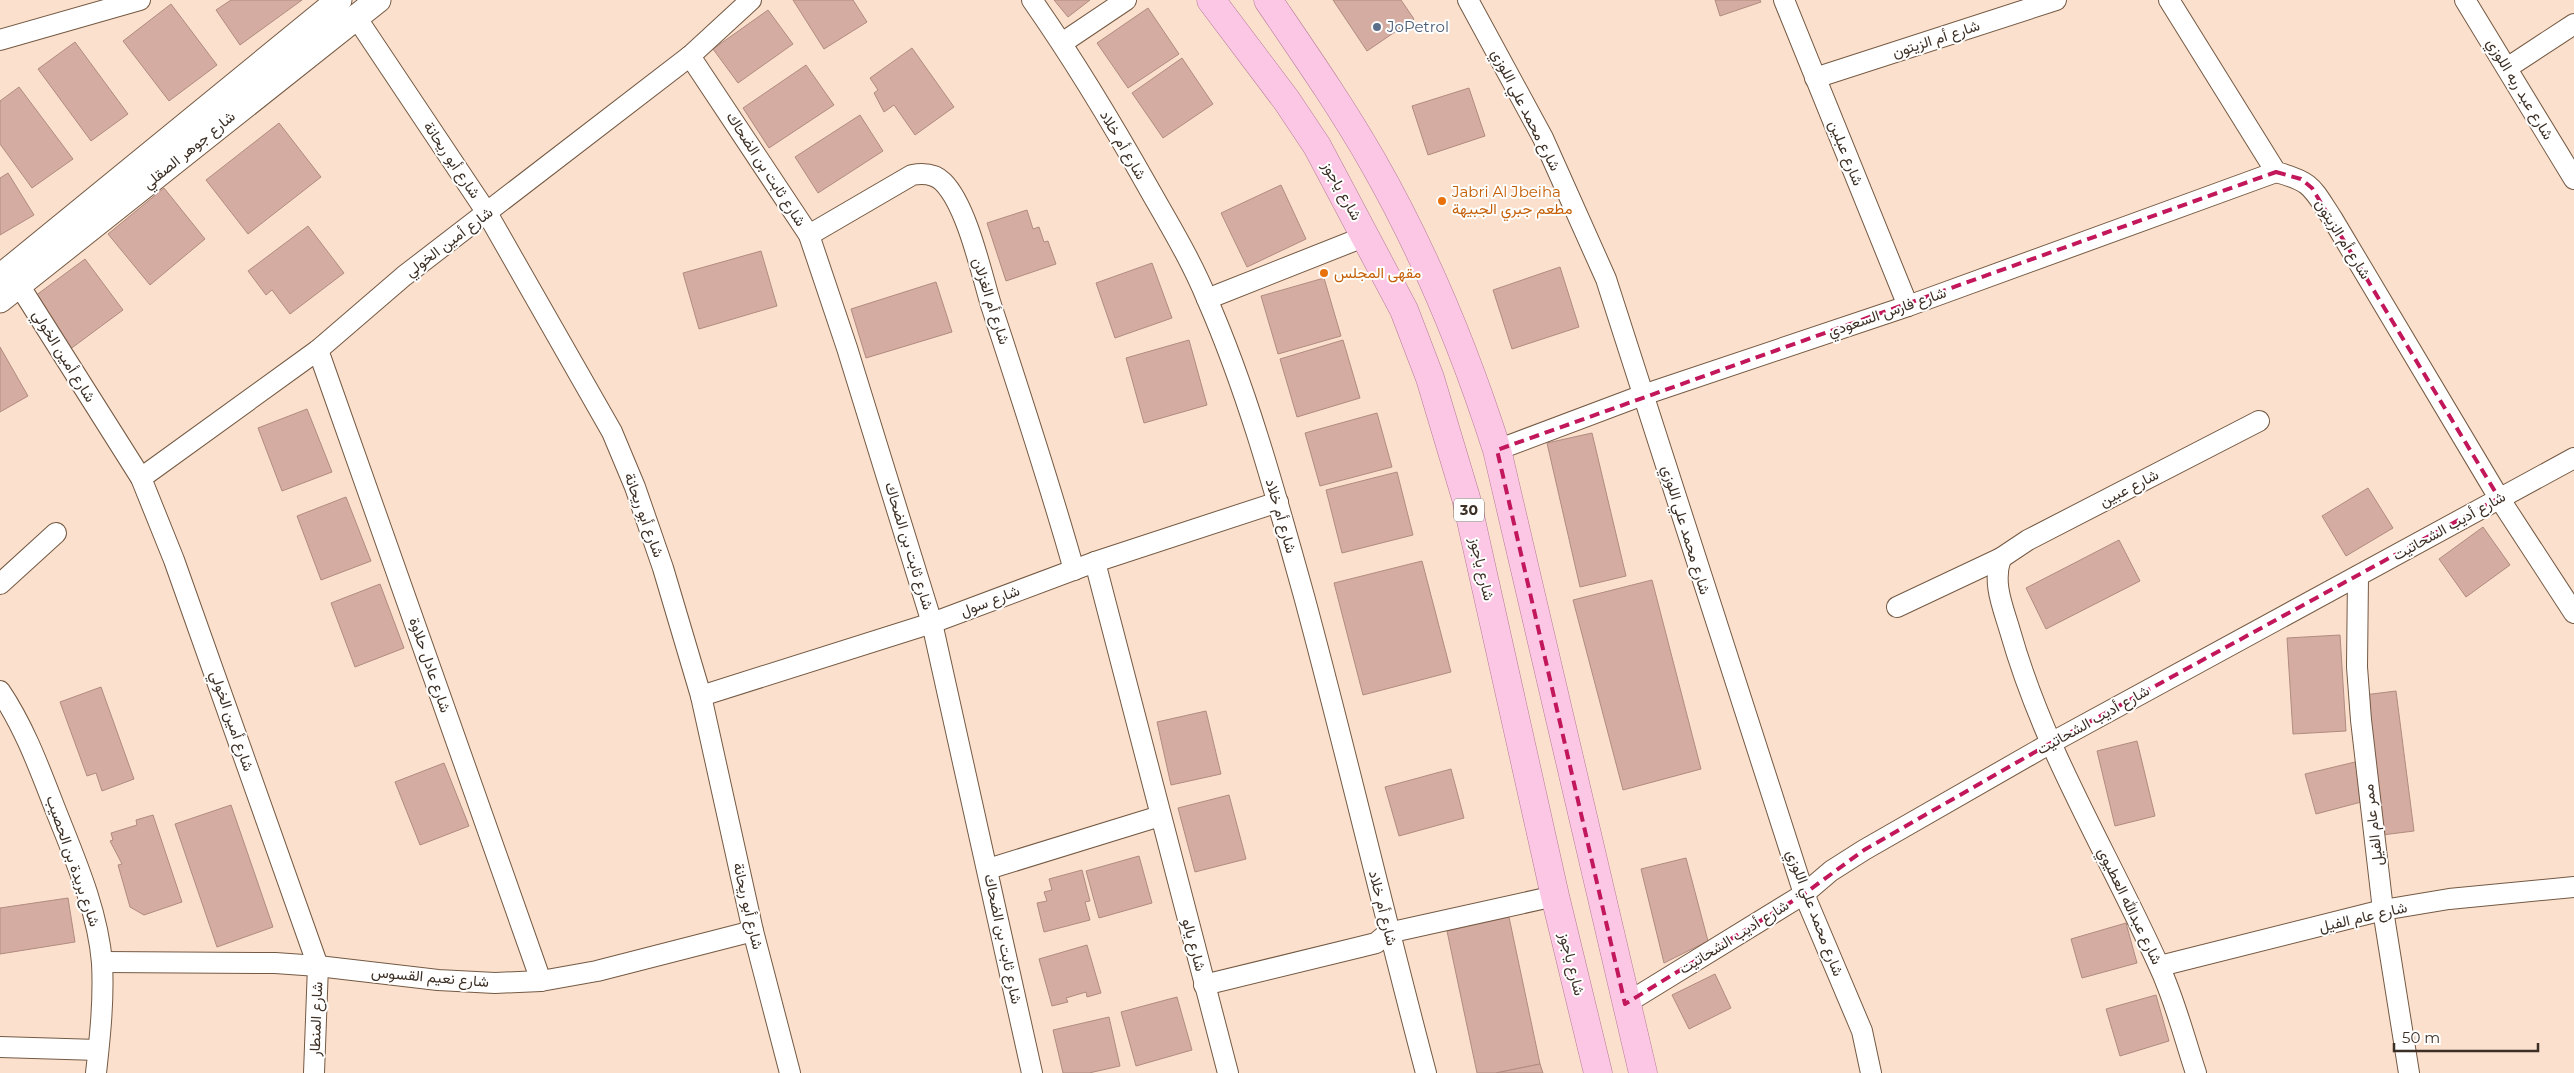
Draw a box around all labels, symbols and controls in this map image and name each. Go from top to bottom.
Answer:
street label: شارع أم الزيتون [1890,15,1983,64]
place label: JoPetrol [1386,17,1449,36]
marker: JoPetrol [1371,21,1383,33]
street label: شارع عبد ربه اللوزي [2479,35,2558,145]
street label: شارع محمد علي اللوزي [1484,46,1565,176]
street label: شارع جوهر الصقلي [139,106,241,196]
street label: شارع أم خلاد [1094,107,1151,184]
street label: شارع ثابت بن الضحاك [721,108,811,231]
street label: شارع عبلين [1823,117,1868,189]
street label: شارع أبو ريحانة [418,118,485,203]
street label: شارع ياجوز [1316,157,1366,225]
place label: Jabri Al Jbeiha مطعم جبري الجبيهة [1451,182,1572,222]
marker: Jabri Al Jbeiha مطعم جبري الجبيهة [1436,195,1448,207]
street label: شارع أم الزيتون [2310,195,2376,284]
street label: شارع أمين الخولي [401,202,499,284]
street label: شارع أم الغزلان [967,255,1015,347]
place label: مقهى المجلس [1334,263,1421,283]
marker: مقهى المجلس [1318,267,1330,279]
street label: شارع فارس السعودي [1825,282,1950,344]
street label: شارع أمين الخولي [25,306,100,408]
street label: شارع محمد علي اللوزي [1654,463,1715,598]
street label: شارع عبين [2096,465,2163,512]
street label: شارع أبو ريحانة [619,470,669,561]
street label: شارع أم خلاد [1260,476,1301,556]
street label: شارع ثابت بن الضحاك [879,480,938,613]
street label: شارع أديب الشحاتيت [2389,487,2510,566]
road number: 30 [1454,498,1484,522]
street label: شارع ياجوز [1464,534,1499,603]
street label: شارع سول [957,580,1023,622]
street label: شارع عادل حلاوة [403,615,456,716]
street label: شارع أمين الخولي [203,668,259,775]
street label: شارع أديب الشحاتيت [2033,681,2154,760]
street label: ممر عام الفيل [2358,783,2388,867]
street label: شارع بريدة بن الحصيب [40,793,105,930]
street label: شارع عبدالله العطيوي [2090,844,2167,969]
street label: شارع محمد علي اللوزي [1779,847,1848,980]
street label: شارع أبو ريحانة [727,861,768,952]
street label: شارع أم خلاد [1363,868,1402,948]
street label: شارع ثابت بن الضحاك [978,872,1027,1006]
street label: شارع أديب الشحاتيت [1675,895,1793,980]
street label: شارع عام الفيل [2317,897,2409,938]
street label: شارع يالو [1176,916,1211,974]
street label: شارع ياجوز [1553,929,1590,998]
street label: شارع نعيم القسوس [370,962,490,993]
street label: شارع المنطار [305,981,328,1058]
scale bar [2394,1020,2538,1052]
text: 50 m [2402,1028,2440,1047]

